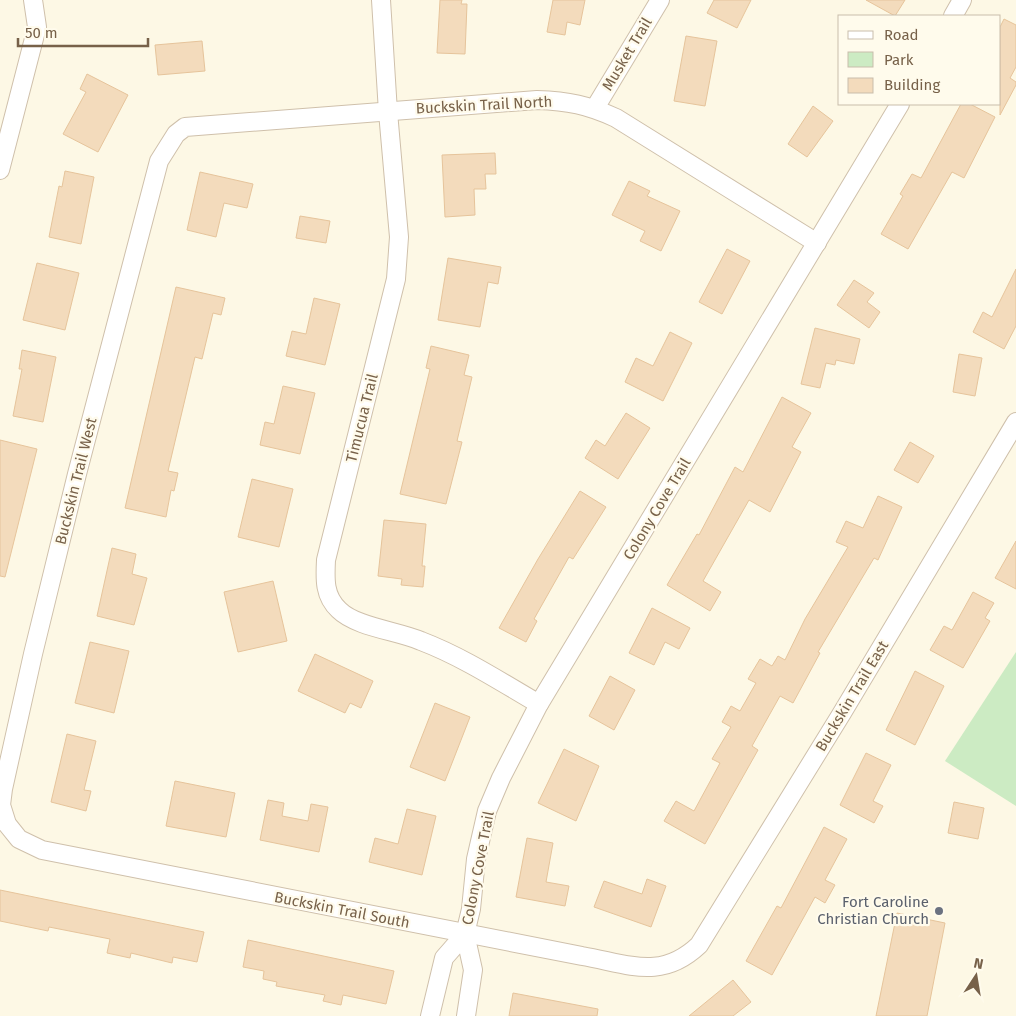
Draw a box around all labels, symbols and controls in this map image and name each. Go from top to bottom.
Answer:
street label: Musket Trail [598,14,656,94]
scale bar [18,15,148,47]
legend [838,15,1001,105]
text: 50 m [25,24,58,42]
text: Road [884,26,919,44]
text: Park [884,51,914,69]
text: Building [884,76,940,94]
street label: Buckskin Trail North [415,92,553,118]
street label: Timucua Trail [342,371,382,464]
street label: Buckskin Trail West [51,415,101,546]
street label: Colony Cove Trail [620,454,695,563]
street label: Buckskin Trail East [812,637,892,755]
street label: Colony Cove Trail [458,809,498,926]
street label: Buckskin Trail South [273,888,411,932]
place label: Fort Caroline Christian Church [817,893,929,928]
marker: Fort Caroline Christian Church [933,905,945,917]
north arrow [951,951,1001,1001]
text: N [972,954,985,973]

